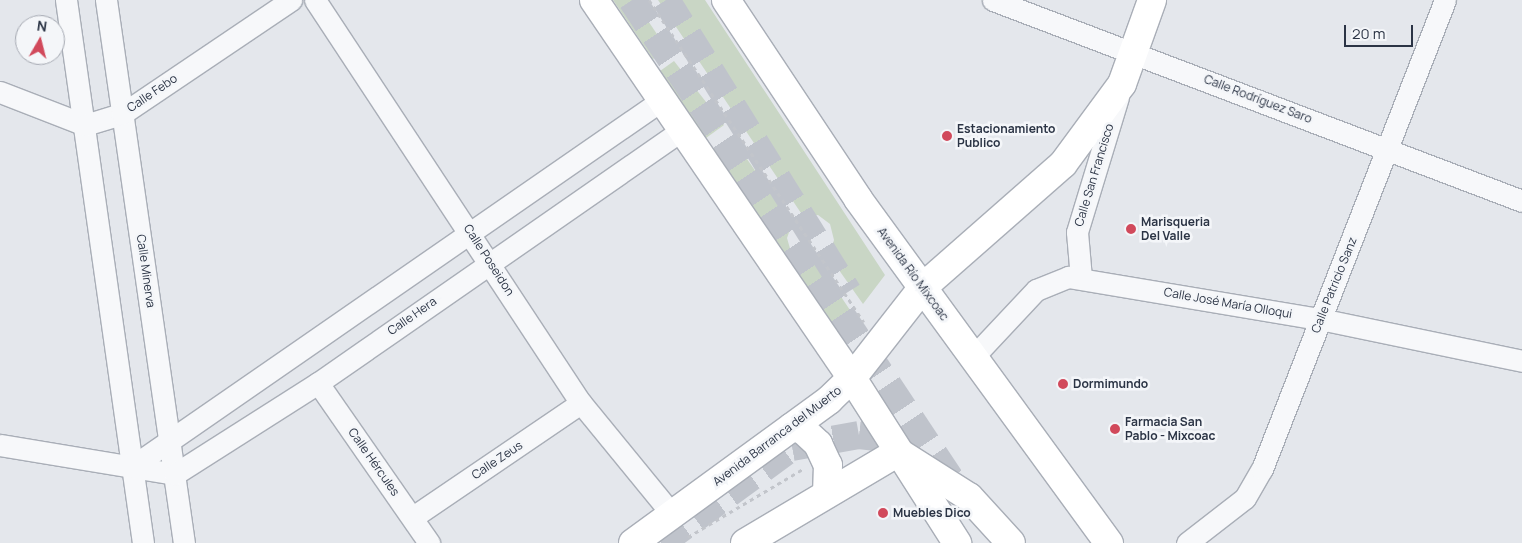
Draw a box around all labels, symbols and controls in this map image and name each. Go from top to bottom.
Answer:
north arrow [15,15,65,65]
scale bar [1347,15,1416,47]
text: N [36,16,48,36]
text: 20 m [1352,23,1385,44]
street label: Calle Febo [124,71,180,115]
street label: Calle Rodríguez Saro [1202,72,1314,126]
place label: Estacionamiento Publico [957,122,1056,150]
street label: Calle San Francisco [1071,122,1117,228]
marker: Estacionamiento Publico [941,130,953,142]
place label: Marisqueria Del Valle [1141,215,1210,243]
street label: Calle Poseidon [461,222,517,298]
marker: Marisqueria Del Valle [1125,223,1137,235]
street label: Avenida Río Mixcoac [874,225,952,323]
street label: Calle Minerva [134,233,158,309]
street label: Calle Patricio Sanz [1308,235,1360,335]
street label: Calle José María Olloqui [1163,285,1293,321]
street label: Calle Hera [385,294,439,338]
place label: Dormimundo [1073,377,1148,391]
marker: Dormimundo [1057,378,1069,390]
street label: Avenida Barranca del Muerto [710,383,844,489]
place label: Farmacia San Pablo - Mixcoac [1125,415,1215,443]
marker: Farmacia San Pablo - Mixcoac [1109,423,1121,435]
street label: Calle Hércules [345,425,403,499]
street label: Calle Zeus [469,438,525,482]
place label: Muebles Dico [893,506,971,520]
marker: Muebles Dico [877,507,889,519]

